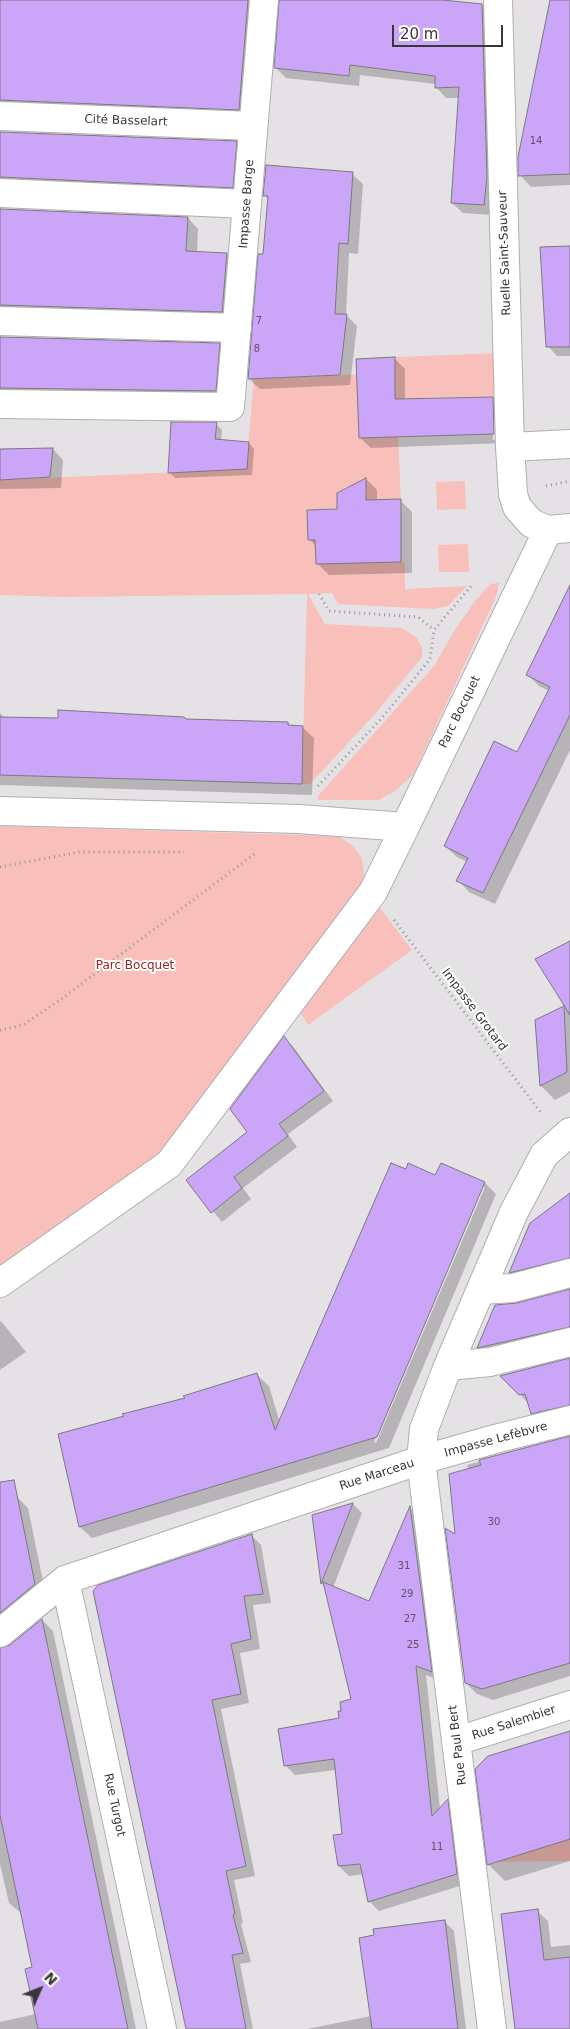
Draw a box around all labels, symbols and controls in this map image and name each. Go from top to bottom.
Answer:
scale bar [395,15,506,47]
text: 20 m [400,25,438,43]
street label: Cité Basselart [84,112,168,130]
house number: 14 [530,135,542,147]
street label: Impasse Barge [237,159,257,249]
street label: Ruelle Saint-Sauveur [496,190,514,316]
house number: 7 [256,315,262,327]
house number: 8 [254,343,260,355]
street label: Parc Bocquet [436,674,484,750]
park label: Parc Bocquet [96,959,174,973]
street label: Impasse Grotard [438,966,510,1054]
street label: Impasse Lefèbvre [443,1419,549,1461]
street label: Rue Marceau [338,1456,416,1494]
house number: 30 [488,1516,500,1528]
house number: 31 [398,1560,410,1572]
house number: 29 [401,1588,413,1600]
house number: 27 [404,1613,416,1625]
house number: 25 [407,1639,419,1651]
street label: Rue Salembier [470,1703,558,1743]
street label: Rue Paul Bert [446,1704,470,1786]
street label: Rue Turgot [100,1772,128,1838]
house number: 11 [431,1841,443,1853]
north arrow [15,1964,65,2014]
text: N [41,1969,61,1988]

